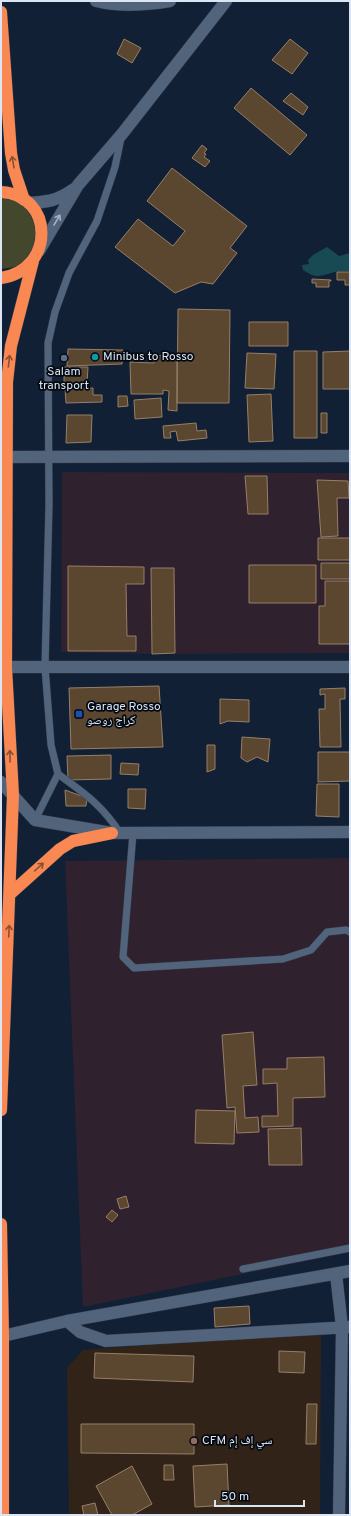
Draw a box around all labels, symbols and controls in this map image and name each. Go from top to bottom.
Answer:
one-way arrow [9,156,17,169]
one-way arrow [54,214,62,226]
place label: Minibus to Rosso [103,349,194,365]
marker: Minibus to Rosso [90,352,100,362]
marker: Salam transport [59,353,69,363]
one-way arrow [5,355,13,368]
place label: Salam transport [39,364,89,394]
place label: Garage Rosso كراج روصو [87,699,161,729]
marker: Garage Rosso كراج روصو [74,709,84,719]
one-way arrow [7,750,14,763]
one-way arrow [34,863,44,872]
one-way arrow [5,925,12,938]
place label: CFM سي إف إم [202,1433,273,1450]
marker: CFM سي إف إم [189,1436,199,1446]
scale bar [215,1482,304,1508]
text: 50 m [221,1489,249,1505]

